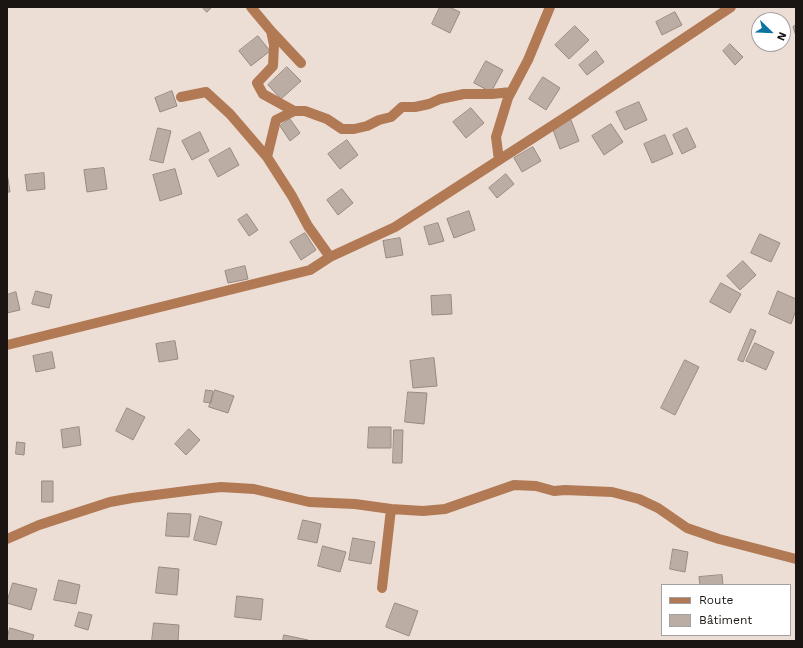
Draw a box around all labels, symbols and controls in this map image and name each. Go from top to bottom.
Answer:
north arrow [751,12,791,52]
text: N [774,30,789,43]
legend [661,584,791,636]
text: Route [699,593,733,607]
text: Bâtiment [699,613,752,627]

